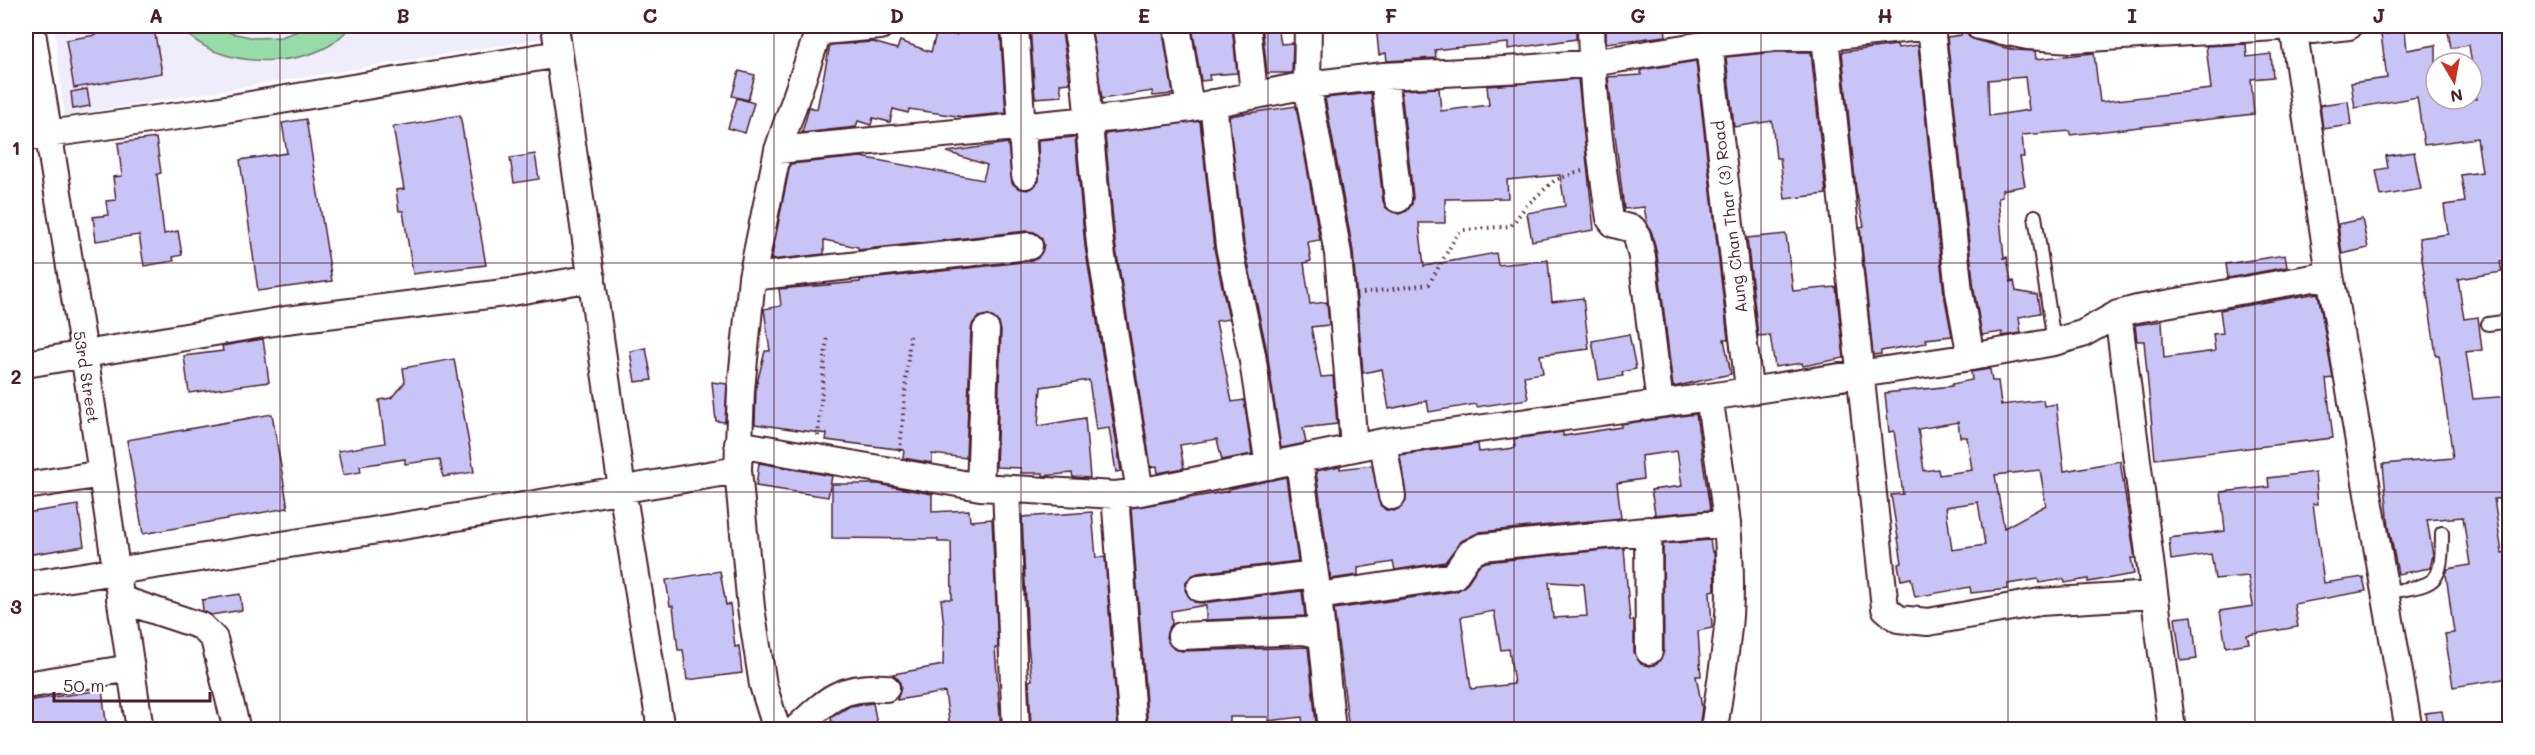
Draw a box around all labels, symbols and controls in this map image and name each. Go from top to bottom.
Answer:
text: A [149,2,163,28]
text: B [396,2,410,28]
text: C [643,2,658,28]
text: D [890,2,904,28]
text: E [1138,2,1150,28]
text: F [1385,2,1398,28]
text: G [1630,2,1646,28]
text: H [1877,2,1893,28]
text: I [2127,2,2137,28]
text: J [2372,2,2386,28]
north arrow [2424,51,2484,111]
text: N [2449,85,2465,108]
street label: Aung Chan Thar (3) Road [1707,120,1751,314]
text: 1 [12,134,20,160]
street label: 53rd Street [69,329,105,425]
text: 2 [10,363,22,389]
text: 3 [10,593,22,619]
scale bar [54,665,210,703]
text: 50 m [63,673,105,697]

